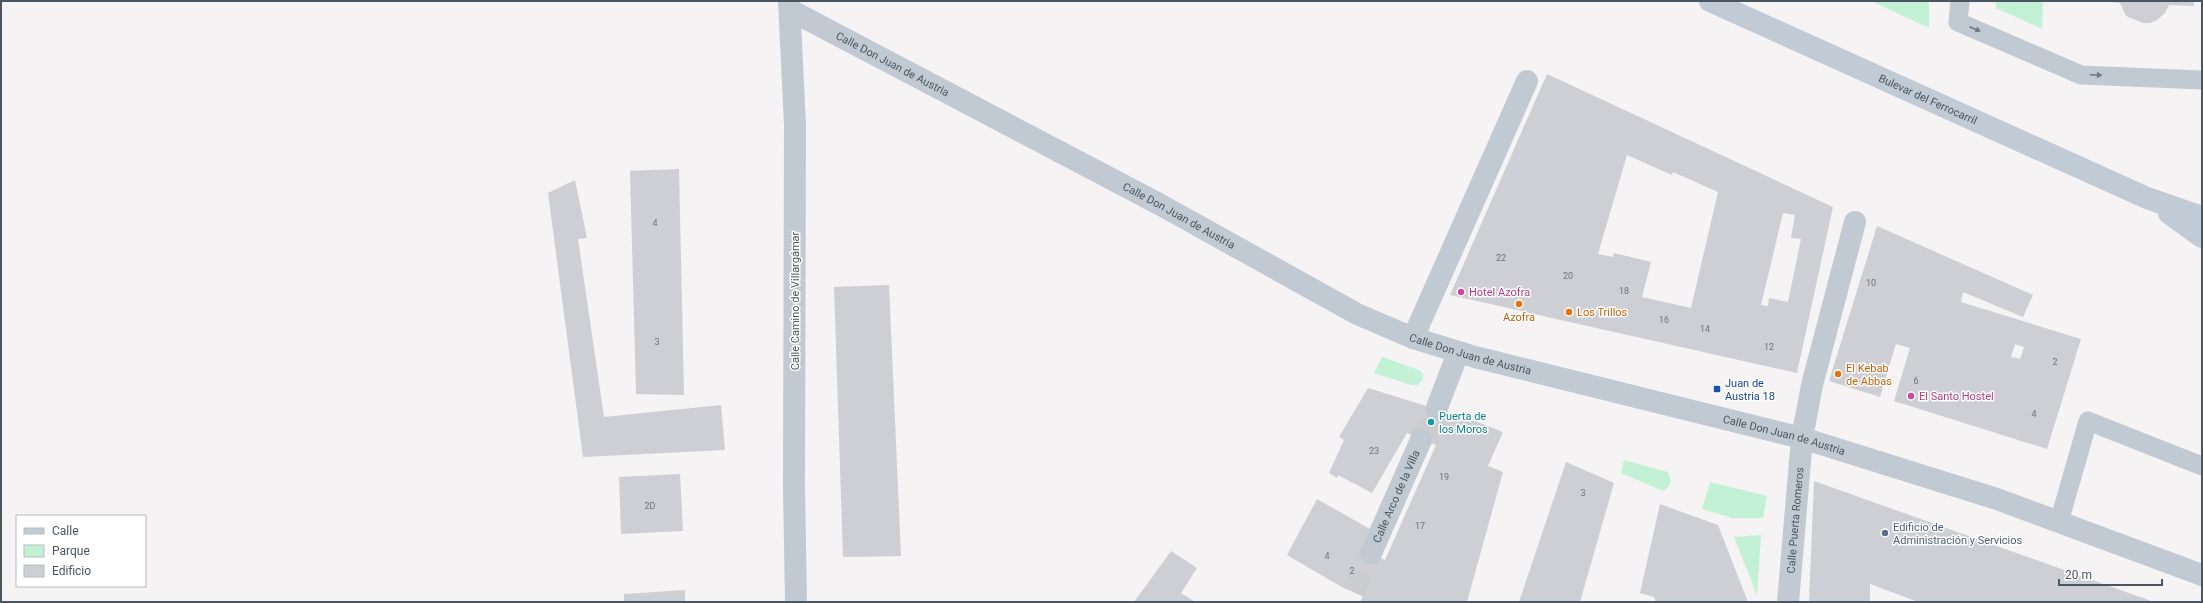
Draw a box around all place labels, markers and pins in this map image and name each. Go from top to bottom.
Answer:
place label: Hotel Azofra [1469,286,1530,299]
marker: Hotel Azofra [1456,287,1466,297]
marker: Azofra [1514,299,1524,309]
place label: Los Trillos [1577,306,1628,319]
marker: Los Trillos [1564,307,1574,317]
place label: Azofra [1503,311,1535,324]
place label: El Kebab de Abbas [1846,362,1892,388]
marker: El Kebab de Abbas [1833,369,1843,379]
place label: Juan de Austria 18 [1725,377,1775,403]
marker: Juan de Austria 18 [1712,384,1722,394]
place label: El Santo Hostel [1919,390,1994,403]
marker: El Santo Hostel [1906,391,1916,401]
place label: Puerta de los Moros [1439,410,1488,436]
marker: Puerta de los Moros [1426,417,1436,427]
place label: Edificio de Administración y Servicios [1893,521,2023,547]
marker: Edificio de Administración y Servicios [1880,528,1890,538]

